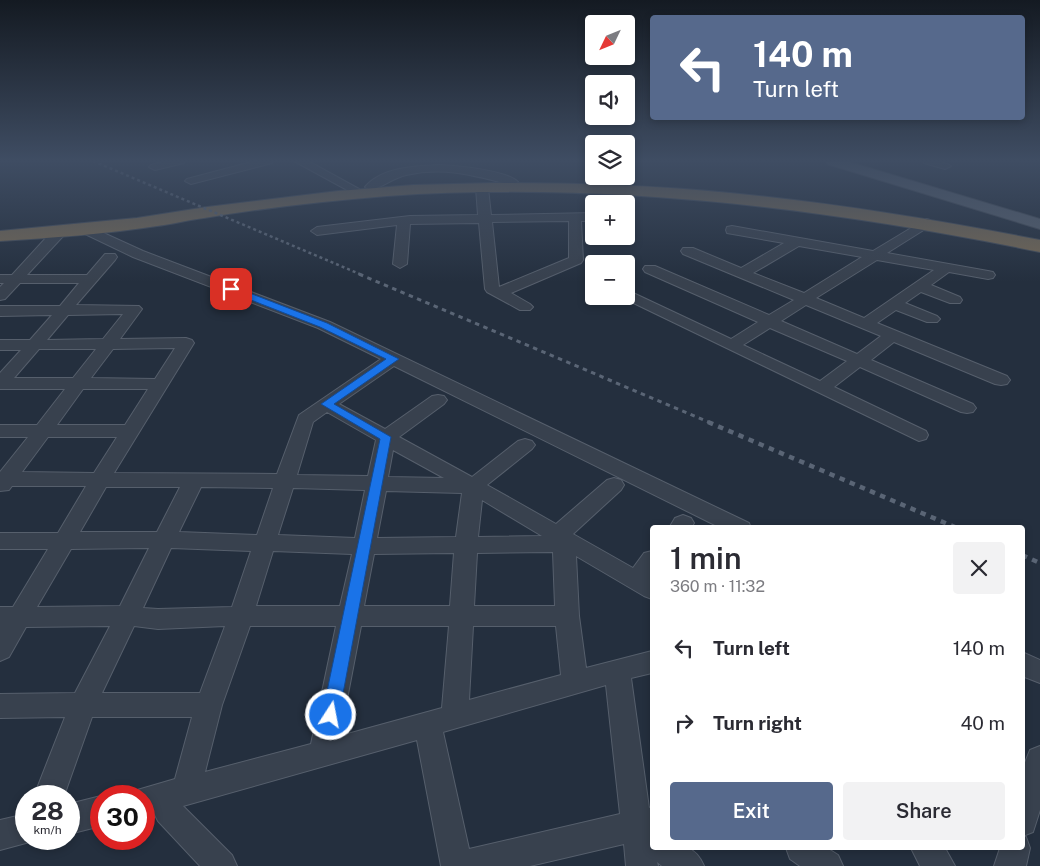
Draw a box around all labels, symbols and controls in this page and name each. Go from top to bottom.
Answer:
north arrow [585,15,635,65]
map controls [585,15,635,305]
text: 140 m [753,34,853,75]
icon: left [670,35,735,100]
button: sound [585,75,635,125]
text: Turn left [753,76,839,102]
button: layers [585,135,635,185]
button: + [585,195,635,245]
button: − [585,255,635,305]
pin [210,268,252,310]
icon: arrive [217,275,245,303]
text: 1 min [670,540,741,576]
button: close [953,542,1005,594]
text: 360 m · 11:32 [670,577,765,596]
icon: left [670,634,698,662]
text: Turn left [713,637,790,659]
text: 140 m [953,637,1005,659]
position arrow [304,688,356,740]
icon: right [670,709,698,737]
text: Turn right [713,712,802,734]
text: 40 m [960,712,1005,734]
button: Exit [670,782,833,840]
button: Share [843,782,1005,840]
speed limit sign: 30 [90,785,155,850]
text: 28 [31,796,64,826]
text: km/h [33,823,62,837]

